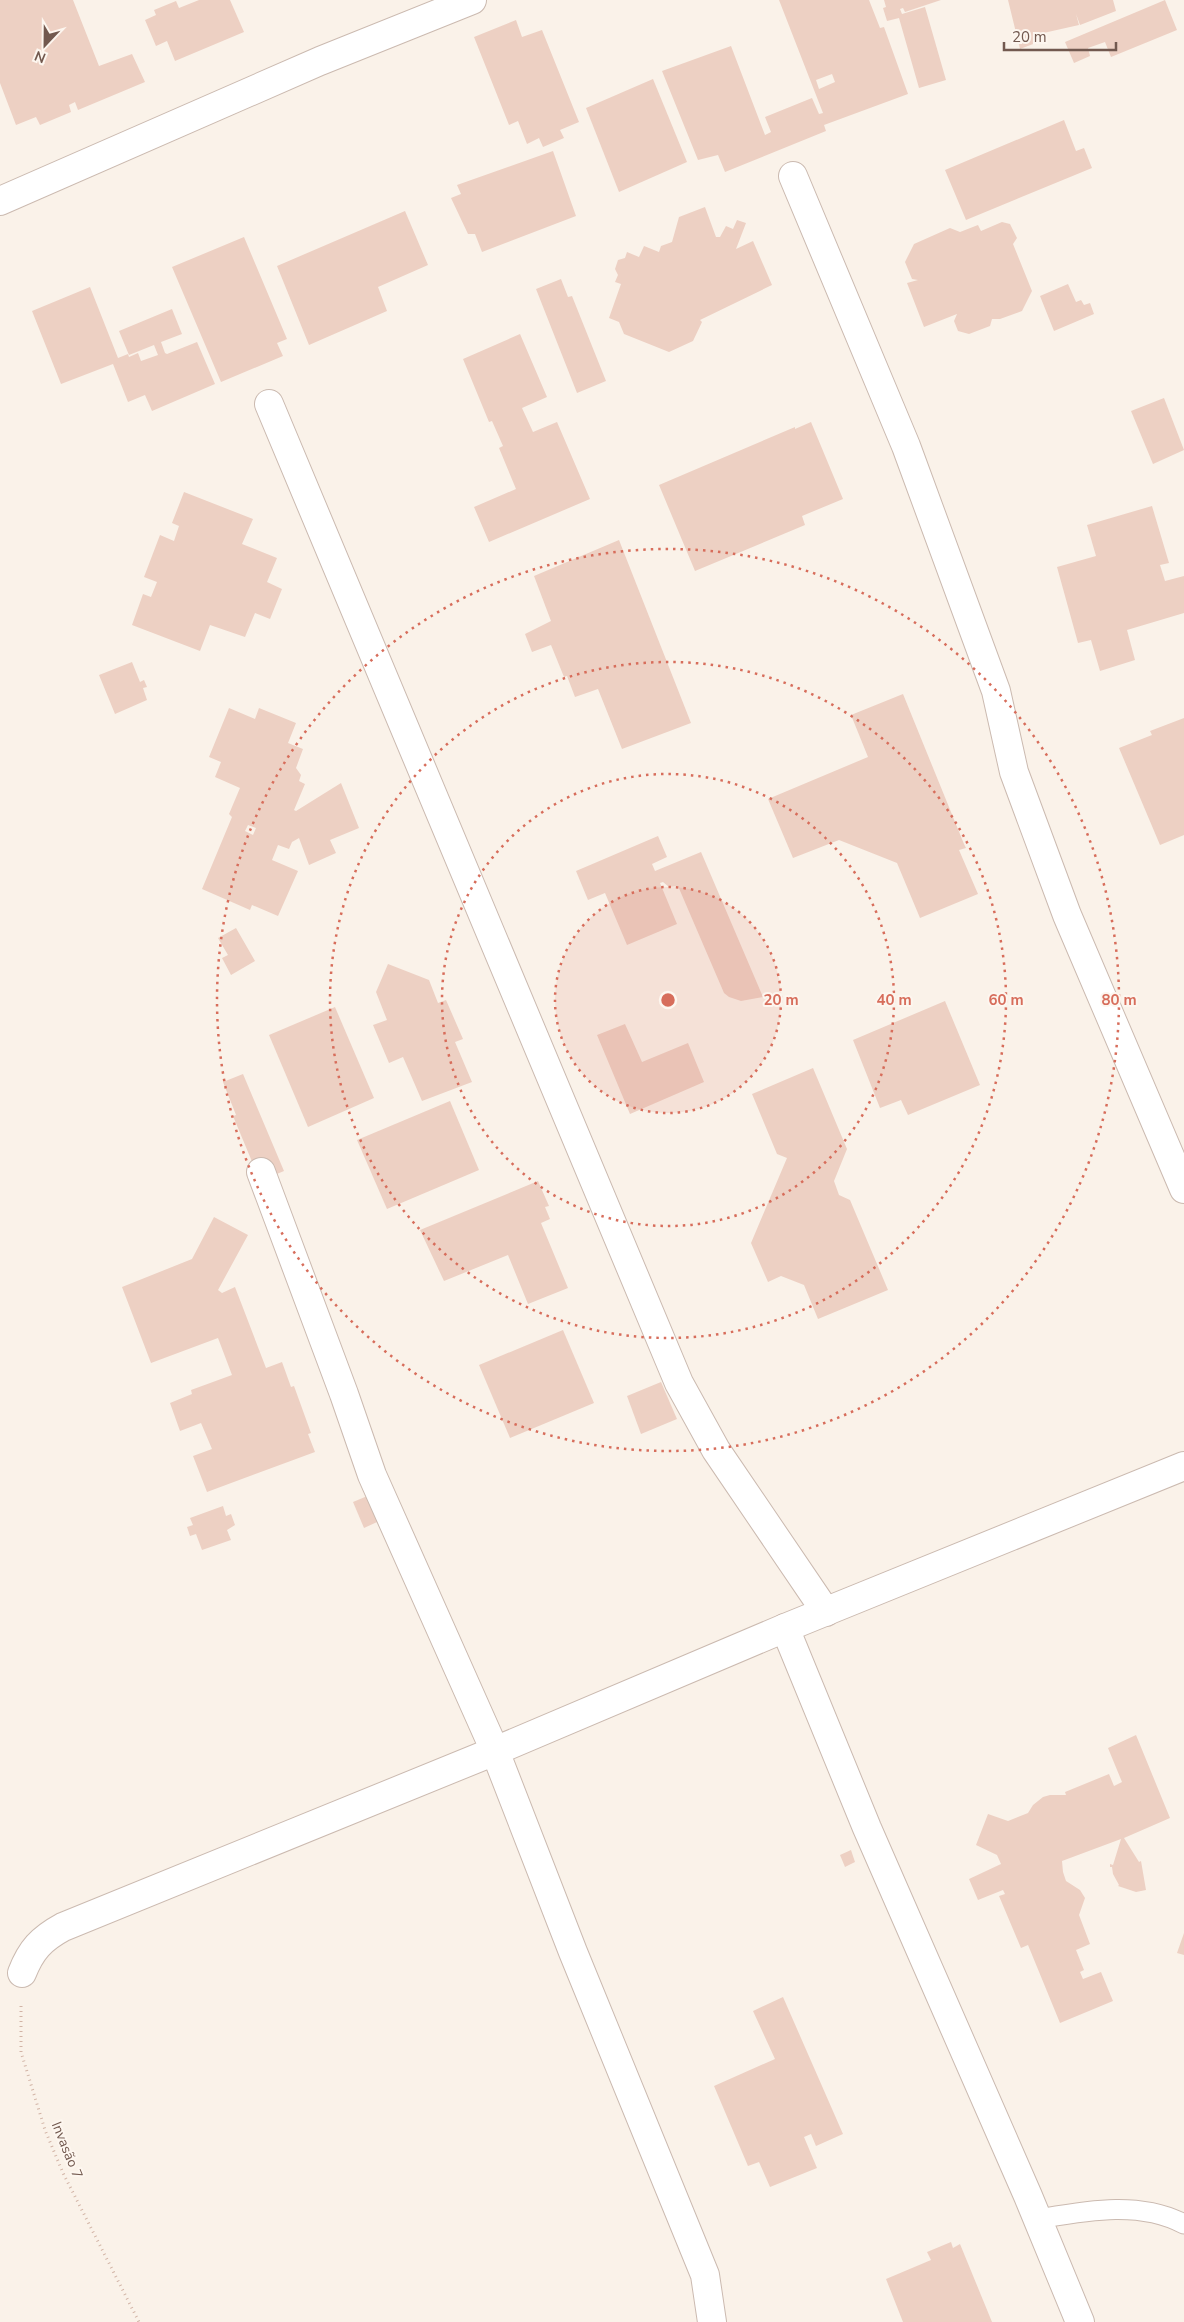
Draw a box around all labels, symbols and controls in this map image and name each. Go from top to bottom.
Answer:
north arrow [20,20,70,70]
scale bar [1004,20,1116,52]
text: 20 m [1012,27,1047,47]
text: N [32,46,49,67]
text: 20 m [763,990,799,1010]
text: 40 m [876,990,912,1010]
text: 60 m [988,990,1024,1010]
text: 80 m [1101,990,1137,1010]
centre of rings [659,991,677,1009]
street label: Invasão 7 [47,2119,87,2181]

